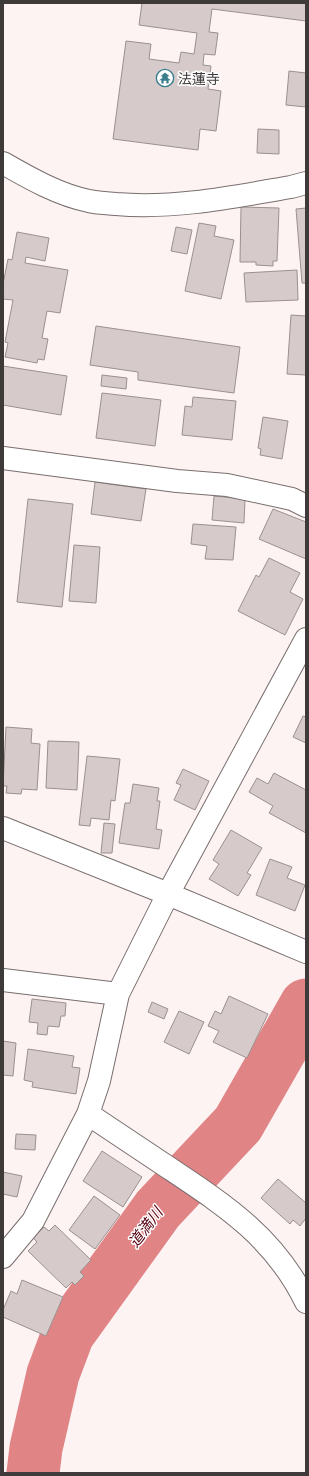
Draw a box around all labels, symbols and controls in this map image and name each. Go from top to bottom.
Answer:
temple icon: 法蓮寺 [155,68,175,88]
place label: 法蓮寺 [178,69,220,88]
water label: 道満川 [123,1201,168,1251]

